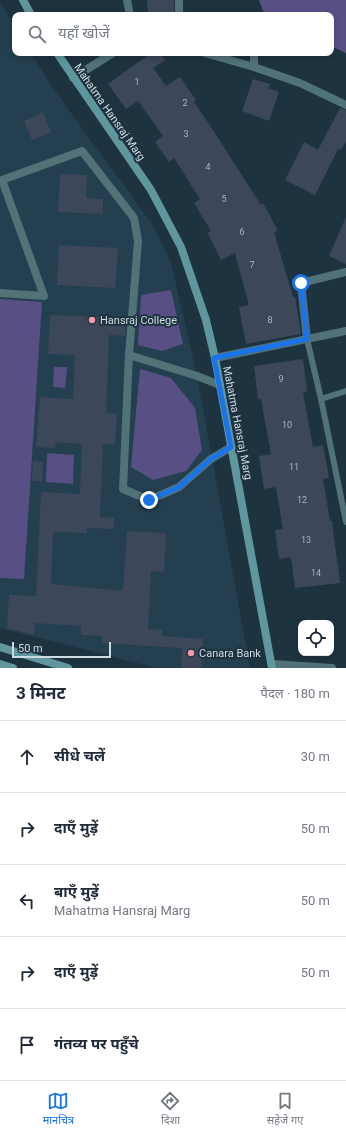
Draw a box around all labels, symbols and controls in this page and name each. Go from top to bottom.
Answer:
search box [12,12,334,56]
icon: search [26,23,48,45]
text: यहाँ खोजें [58,24,110,42]
street label: Mahatma Hansraj Marg [71,61,148,163]
house number: 1 [134,77,140,87]
house number: 2 [182,98,188,108]
house number: 3 [183,129,189,139]
house number: 4 [205,162,211,172]
house number: 5 [221,194,227,204]
house number: 6 [239,227,245,237]
house number: 7 [249,260,255,270]
route start [292,274,310,292]
place label: Hansraj College [100,314,177,327]
marker: Hansraj College [87,315,97,325]
house number: 8 [267,315,273,325]
street label: Mahatma Hansraj Marg [220,365,255,481]
house number: 9 [278,374,284,384]
house number: 10 [282,420,292,430]
house number: 11 [289,462,299,472]
route end [140,491,158,509]
house number: 12 [297,495,307,505]
house number: 13 [301,535,311,545]
house number: 14 [311,568,321,578]
map controls [298,620,334,656]
button: locate [298,620,334,656]
scale bar [12,640,111,659]
text: 50 m [18,642,43,655]
place label: Canara Bank [199,647,261,660]
marker: Canara Bank [186,648,196,658]
text: 3 मिनट [16,683,66,703]
text: पैदल · 180 m [261,686,330,701]
icon: ahead [16,746,38,768]
text: सीधे चलें [54,747,105,765]
text: 30 m [301,749,330,764]
icon: right [16,818,38,840]
text: दाएँ मुड़ें [54,819,98,837]
text: 50 m [301,821,330,836]
text: बाएँ मुड़ें [54,883,99,901]
icon: left [16,890,38,912]
text: 50 m [301,893,330,908]
text: Mahatma Hansraj Marg [54,903,190,918]
icon: right [16,962,38,984]
text: दाएँ मुड़ें [54,963,98,981]
text: 50 m [301,965,330,980]
icon: arrive [16,1034,38,1056]
text: गंतव्य पर पहुँचे [54,1035,139,1053]
tab: मानचित्र [43,1090,74,1128]
tab: दिशा [159,1090,181,1128]
tab: सहेजे गए [267,1090,303,1128]

